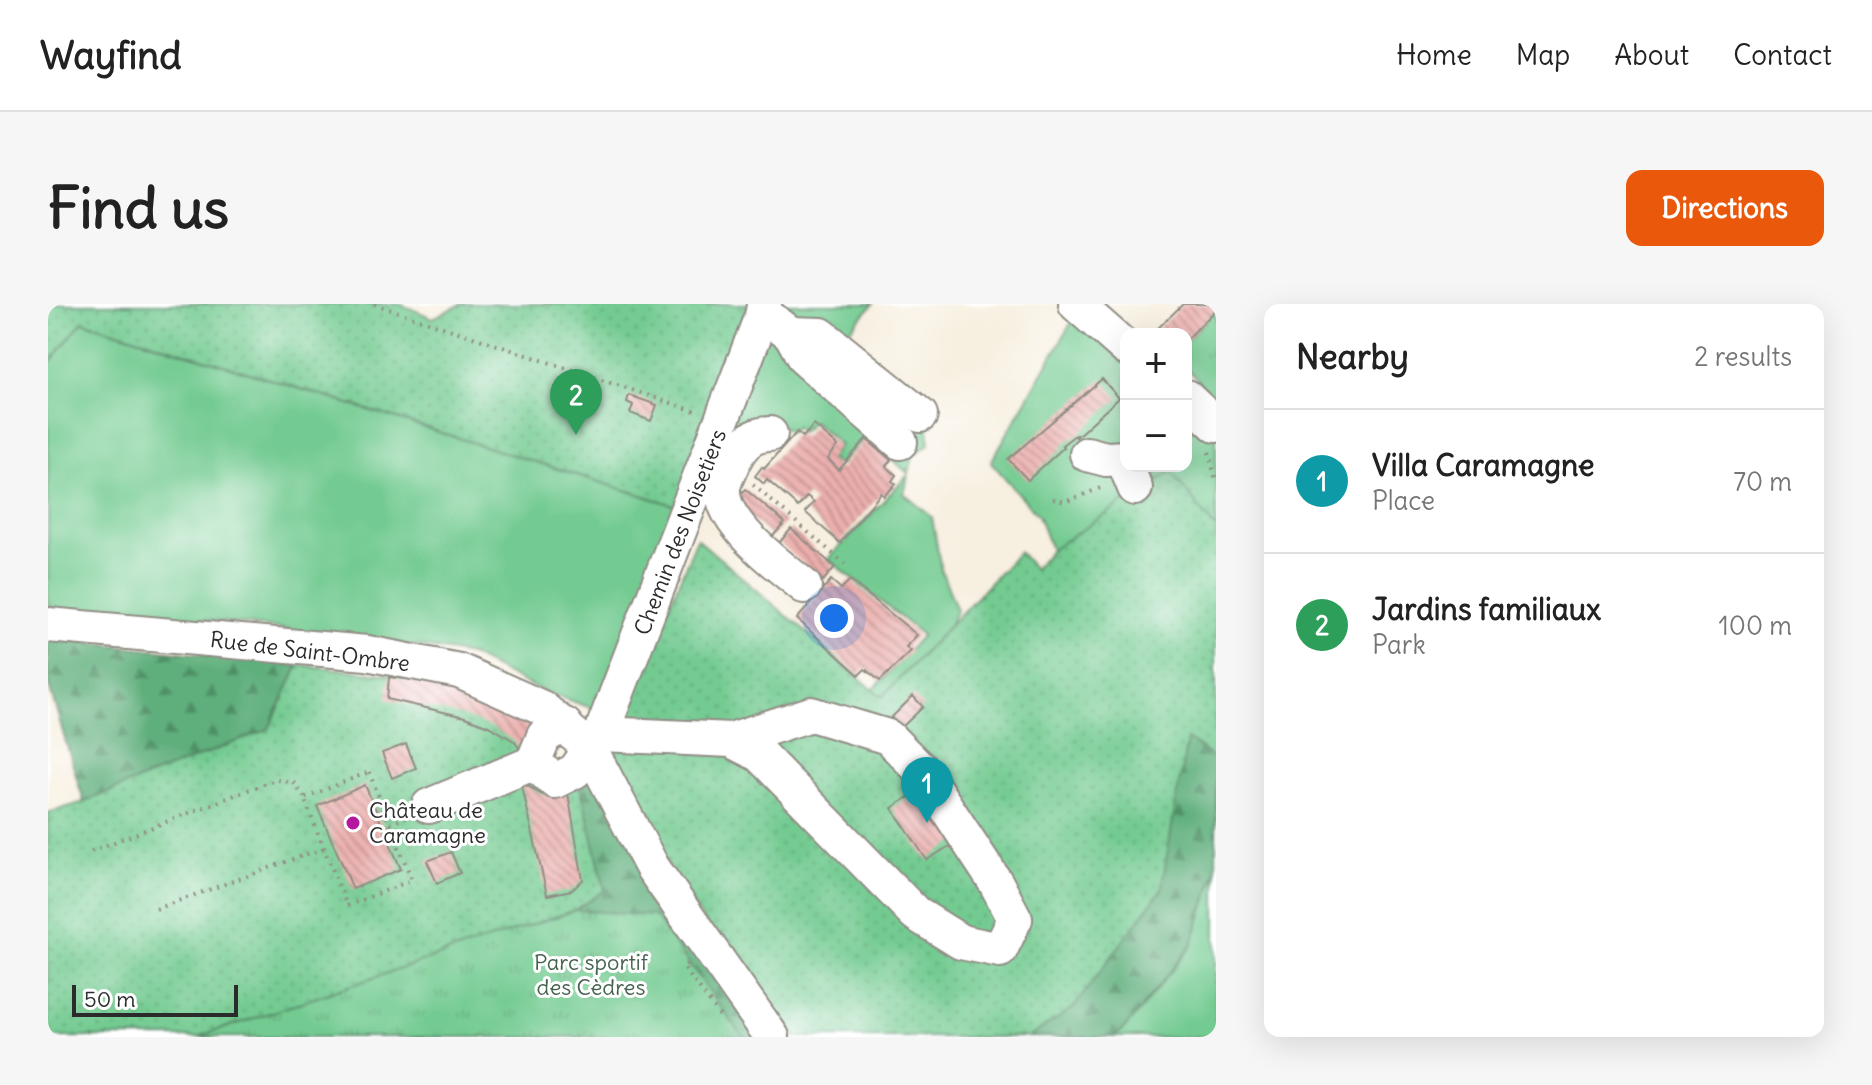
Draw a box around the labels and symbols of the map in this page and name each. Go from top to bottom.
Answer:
pin: 2 [550,369,602,435]
street label: Chemin des Noisetiers [628,425,732,639]
your location [814,598,854,638]
street label: Rue de Saint-Ombre [209,625,411,677]
pin: 1 [901,757,953,823]
place label: Château de Caramagne [369,796,486,849]
marker: Château de Caramagne [344,814,362,832]
park label: Parc sportif des Cèdres [534,948,649,1001]
scale bar [72,981,238,1017]

